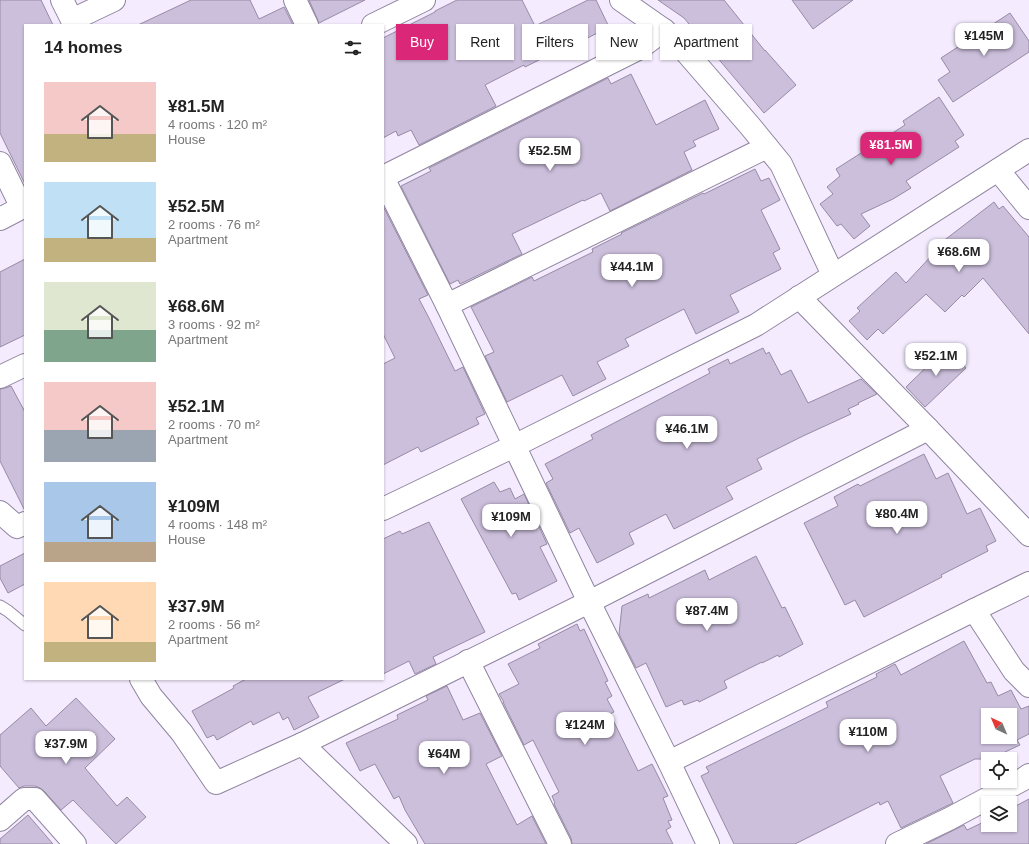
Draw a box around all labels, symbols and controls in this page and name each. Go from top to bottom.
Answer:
pin: ¥145M [956,23,1012,57]
chip: Buy [396,24,448,60]
chip: Rent [456,24,514,60]
chip: Filters [522,24,588,60]
chip: New [596,24,652,60]
chip: Apartment [660,24,752,60]
text: ¥145M [964,28,1004,43]
icon: filters [342,37,364,59]
text: 14 homes [44,38,122,57]
text: ¥81.5M [168,97,225,116]
icon: home [76,98,124,146]
text: 4 rooms · 120 m² [168,117,267,132]
text: House [168,132,206,147]
pin: ¥81.5M [858,132,924,166]
text: ¥81.5M [869,137,913,152]
pin: ¥52.5M [517,138,583,172]
text: ¥52.5M [528,143,572,158]
text: ¥52.5M [168,197,225,216]
icon: home [76,198,124,246]
text: 2 rooms · 76 m² [168,217,260,232]
text: Apartment [168,232,228,247]
pin: ¥68.6M [926,239,992,273]
text: ¥68.6M [937,244,981,259]
pin: ¥44.1M [599,254,665,288]
text: ¥44.1M [610,259,654,274]
text: ¥68.6M [168,297,225,316]
icon: home [76,298,124,346]
text: 3 rooms · 92 m² [168,317,260,332]
text: Apartment [168,332,228,347]
pin: ¥52.1M [903,343,969,377]
text: ¥52.1M [914,348,958,363]
text: ¥52.1M [168,397,225,416]
icon: home [76,398,124,446]
pin: ¥46.1M [654,416,720,450]
text: 2 rooms · 70 m² [168,417,260,432]
text: ¥46.1M [665,421,709,436]
text: Apartment [168,432,228,447]
text: ¥109M [168,497,220,516]
icon: home [76,498,124,546]
pin: ¥80.4M [864,501,930,535]
pin: ¥109M [483,504,539,538]
text: ¥80.4M [875,506,919,521]
text: ¥109M [491,509,531,524]
text: 4 rooms · 148 m² [168,517,267,532]
text: House [168,532,206,547]
text: ¥37.9M [168,597,225,616]
icon: home [76,598,124,646]
pin: ¥87.4M [674,598,740,632]
text: ¥87.4M [685,603,729,618]
text: 2 rooms · 56 m² [168,617,260,632]
text: Apartment [168,632,228,647]
north arrow [981,708,1017,744]
map controls [981,708,1017,832]
pin: ¥124M [557,712,613,746]
text: ¥124M [565,717,605,732]
pin: ¥110M [840,719,896,753]
text: ¥110M [848,724,888,739]
pin: ¥37.9M [33,731,99,765]
text: ¥37.9M [44,736,88,751]
pin: ¥64M [420,741,468,775]
text: ¥64M [428,746,460,761]
button: locate [981,752,1017,788]
button: layers [981,796,1017,832]

